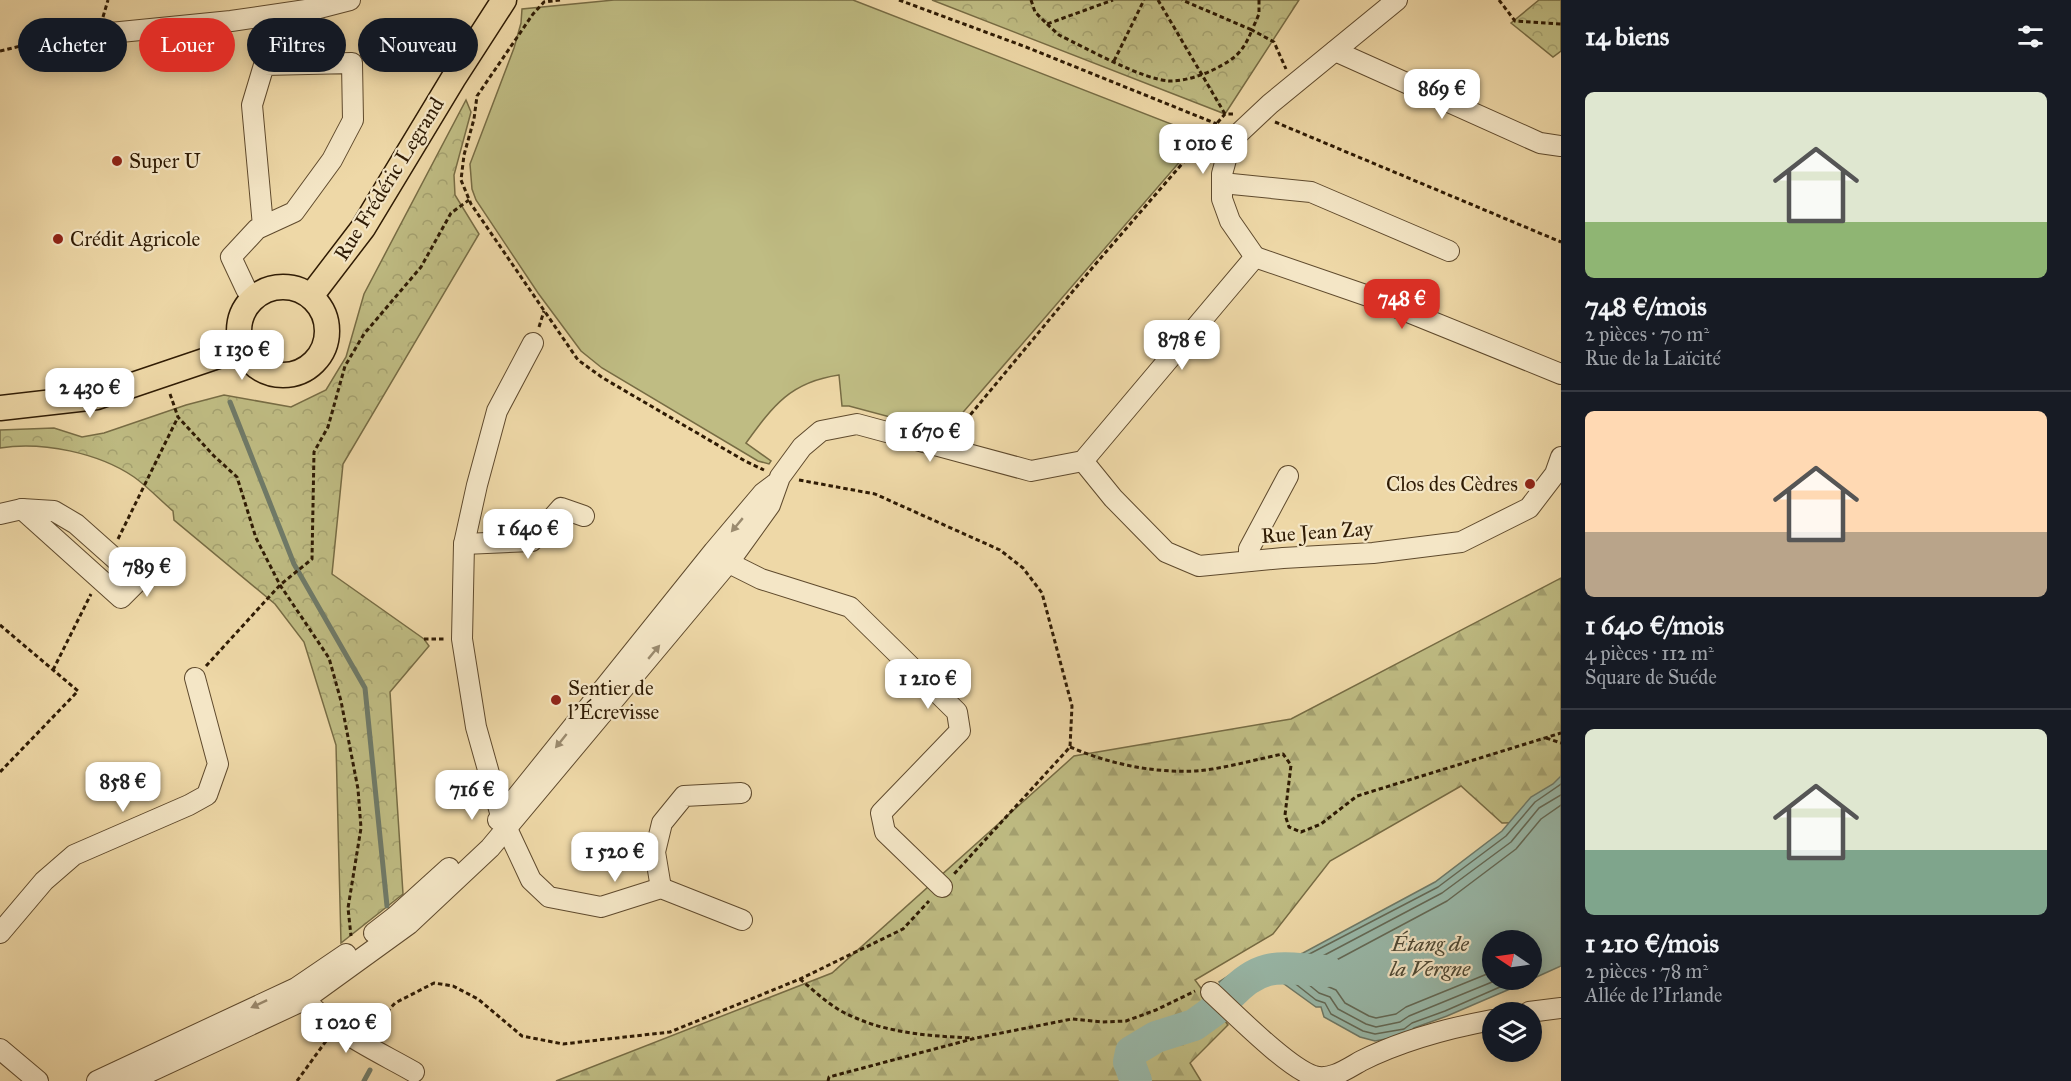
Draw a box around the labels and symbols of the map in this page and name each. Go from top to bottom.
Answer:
pin: 869 € [1400,69,1484,120]
street label: Rue Frédéric Legrand [328,92,450,265]
pin: 1 010 € [1148,124,1258,175]
place label: Super U [129,148,201,174]
marker: Super U [110,154,124,168]
place label: Crédit Agricole [70,226,201,252]
marker: Crédit Agricole [51,232,65,246]
pin: 748 € [1360,279,1444,330]
pin: 878 € [1140,320,1224,371]
pin: 1 130 € [187,330,297,381]
pin: 2 430 € [35,368,145,419]
pin: 1 670 € [875,412,985,463]
place label: Clos des Cèdres [1386,471,1518,497]
marker: Clos des Cèdres [1523,477,1537,491]
pin: 1 640 € [473,509,583,560]
street label: Rue Jean Zay [1260,515,1375,549]
one-way arrow [731,517,744,532]
pin: 789 € [105,547,189,598]
one-way arrow [648,644,661,660]
pin: 1 210 € [873,659,983,710]
place label: Sentier de l'Écrevisse [568,675,659,725]
marker: Sentier de l'Écrevisse [549,693,563,707]
one-way arrow [554,733,567,749]
pin: 858 € [81,762,165,813]
pin: 716 € [430,770,514,821]
pin: 1 520 € [560,832,670,883]
water label: Étang de la Vergne [1389,930,1471,982]
north arrow [1482,930,1542,990]
one-way arrow [250,1000,267,1009]
pin: 1 020 € [291,1003,401,1054]

